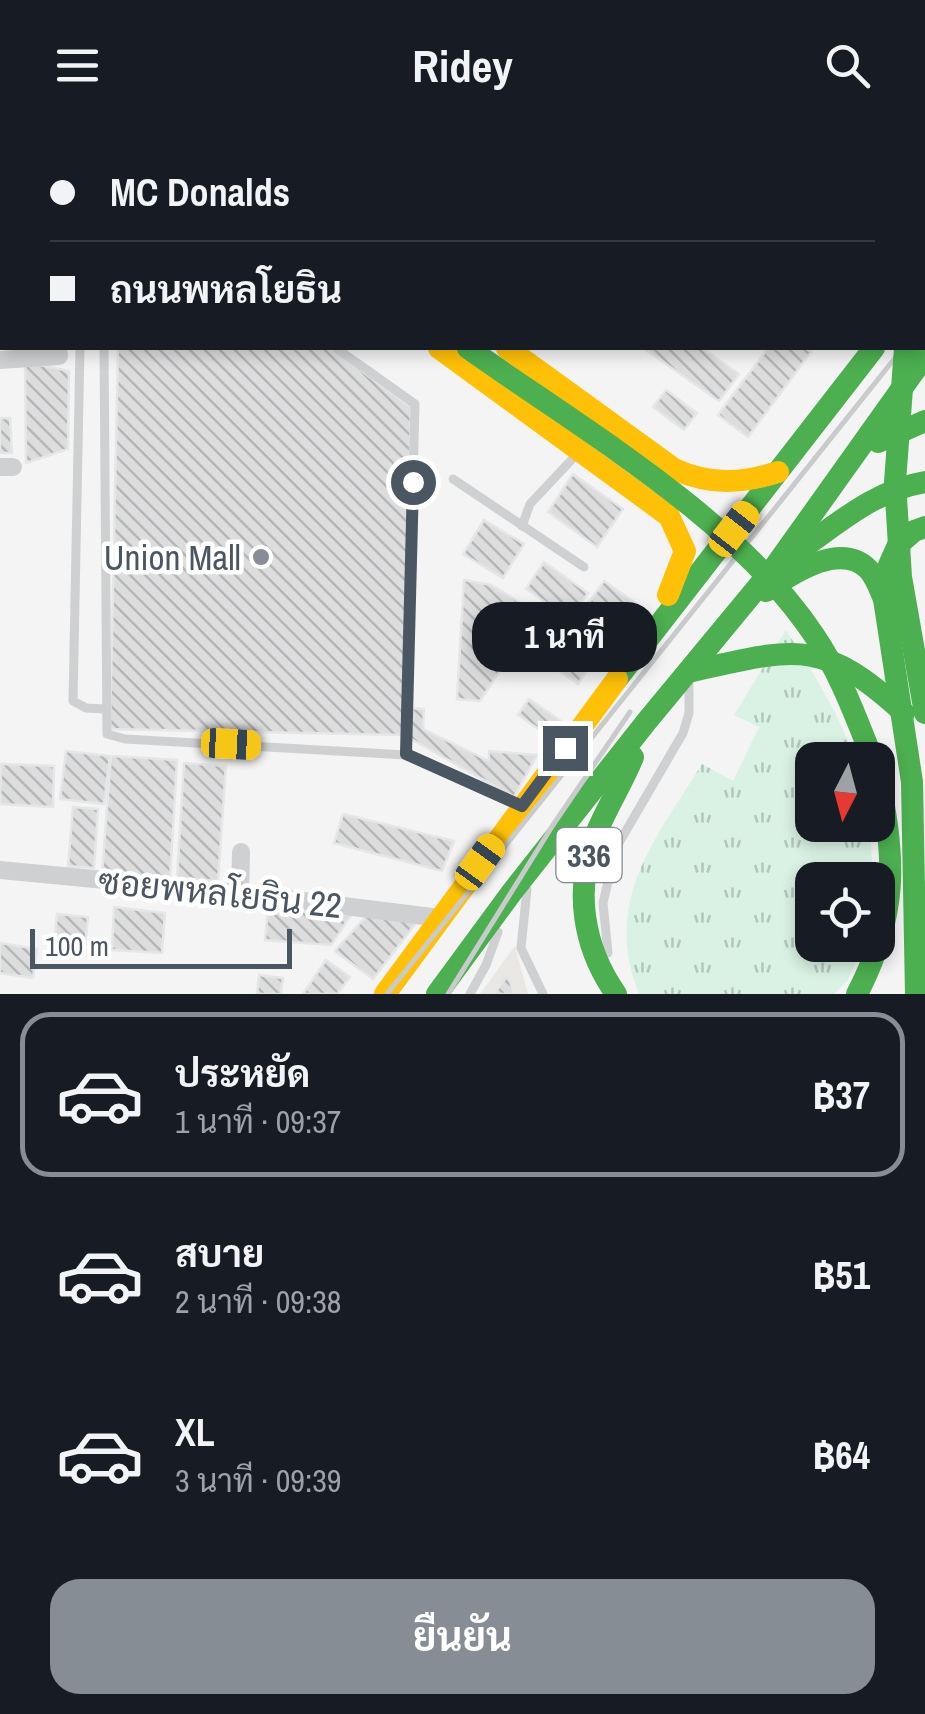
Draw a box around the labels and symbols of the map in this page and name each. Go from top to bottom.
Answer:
route start [391,460,436,505]
car [704,496,764,562]
place label: Union Mall [104,534,241,581]
marker: Union Mall [250,546,272,568]
callout: 1 นาที [472,603,658,673]
route end [543,726,588,771]
car [200,727,262,761]
north arrow [795,742,895,842]
road number: 336 [556,828,622,882]
car [450,829,510,895]
street label: ซอยพหลโยธิน 22 [96,857,344,929]
scale bar [30,924,292,968]

